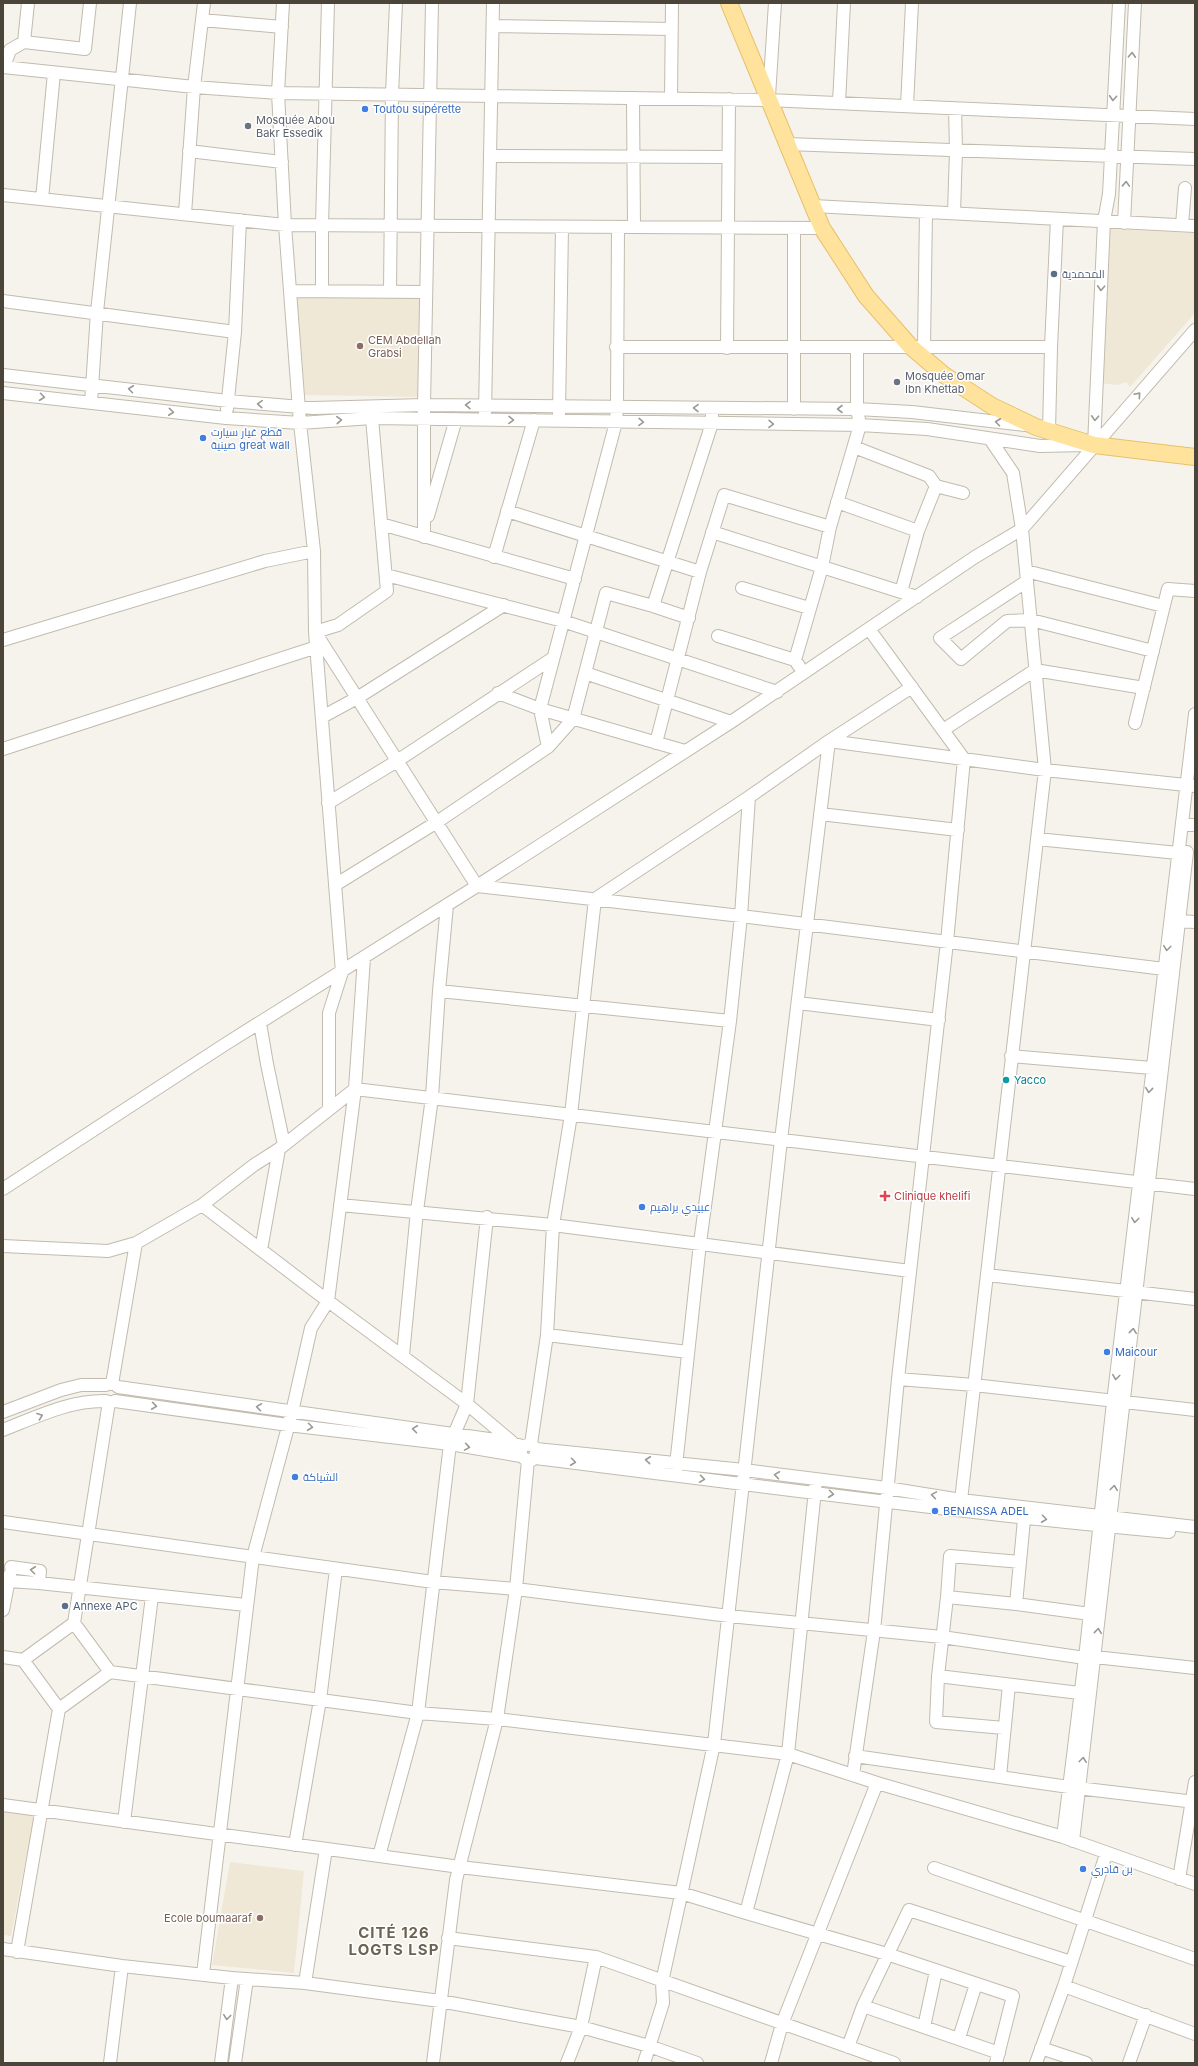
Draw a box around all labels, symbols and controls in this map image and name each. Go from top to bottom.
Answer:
one-way arrow [1127,52,1136,58]
one-way arrow [1109,95,1118,101]
place label: Toutou supérette [373,102,461,116]
marker: Toutou supérette [360,104,370,114]
place label: Mosquée Abou Bakr Essedik [256,113,335,140]
marker: Mosquée Abou Bakr Essedik [243,121,253,131]
one-way arrow [1121,181,1130,187]
place label: المحمدية [1062,267,1105,281]
marker: المحمدية [1049,269,1059,279]
one-way arrow [1097,285,1105,291]
place label: CEM Abdellah Grabsi [368,333,441,360]
marker: CEM Abdellah Grabsi [355,341,365,351]
place label: Mosquée Omar Ibn Khettab [905,369,985,396]
marker: Mosquée Omar Ibn Khettab [892,377,902,387]
one-way arrow [128,385,134,394]
one-way arrow [1133,392,1141,400]
one-way arrow [39,393,45,402]
one-way arrow [257,399,263,408]
one-way arrow [465,401,471,409]
one-way arrow [693,404,699,412]
one-way arrow [837,405,843,413]
one-way arrow [168,407,174,416]
one-way arrow [1091,415,1099,421]
one-way arrow [336,416,342,425]
one-way arrow [508,416,514,424]
one-way arrow [638,418,644,426]
one-way arrow [995,418,1001,427]
one-way arrow [768,420,774,428]
place label: قطع غيار سيارت صينية great wall [211,425,290,452]
marker: قطع غيار سيارت صينية great wall [198,433,208,443]
one-way arrow [1163,944,1172,951]
place label: Yacco [1014,1073,1046,1087]
marker: Yacco [1001,1075,1011,1085]
one-way arrow [1145,1087,1154,1094]
place label: Clinique khelifi [894,1189,970,1203]
marker: Clinique khelifi [879,1190,891,1202]
place label: عبيدي براهيم [650,1200,710,1216]
marker: عبيدي براهيم [637,1202,647,1212]
one-way arrow [1130,1217,1139,1223]
one-way arrow [1128,1328,1137,1334]
place label: Maicour [1115,1345,1157,1359]
marker: Maicour [1102,1347,1112,1357]
one-way arrow [1112,1373,1121,1380]
one-way arrow [151,1401,157,1410]
one-way arrow [256,1403,262,1412]
one-way arrow [36,1413,43,1421]
one-way arrow [307,1423,313,1432]
one-way arrow [412,1425,418,1434]
one-way arrow [464,1442,470,1451]
one-way arrow [645,1456,651,1465]
one-way arrow [570,1458,576,1467]
place label: الشياكة [303,1470,338,1484]
one-way arrow [774,1471,780,1480]
marker: الشياكة [290,1472,300,1482]
one-way arrow [699,1474,705,1483]
one-way arrow [1109,1485,1118,1491]
one-way arrow [828,1489,834,1498]
one-way arrow [931,1492,937,1500]
place label: BENAISSA ADEL [943,1504,1029,1518]
marker: BENAISSA ADEL [930,1506,940,1516]
one-way arrow [1041,1514,1047,1523]
one-way arrow [30,1566,36,1575]
place label: Annexe APC [73,1599,138,1613]
marker: Annexe APC [60,1601,70,1611]
one-way arrow [1093,1628,1102,1634]
one-way arrow [1078,1757,1087,1763]
place label: بن قادري [1091,1862,1133,1878]
marker: بن قادري [1078,1864,1088,1874]
place label: Ecole boumaaraf [164,1911,252,1925]
marker: Ecole boumaaraf [255,1913,265,1923]
district label: CITÉ 126 LOGTS LSP [349,1923,439,1959]
one-way arrow [223,2014,232,2020]

